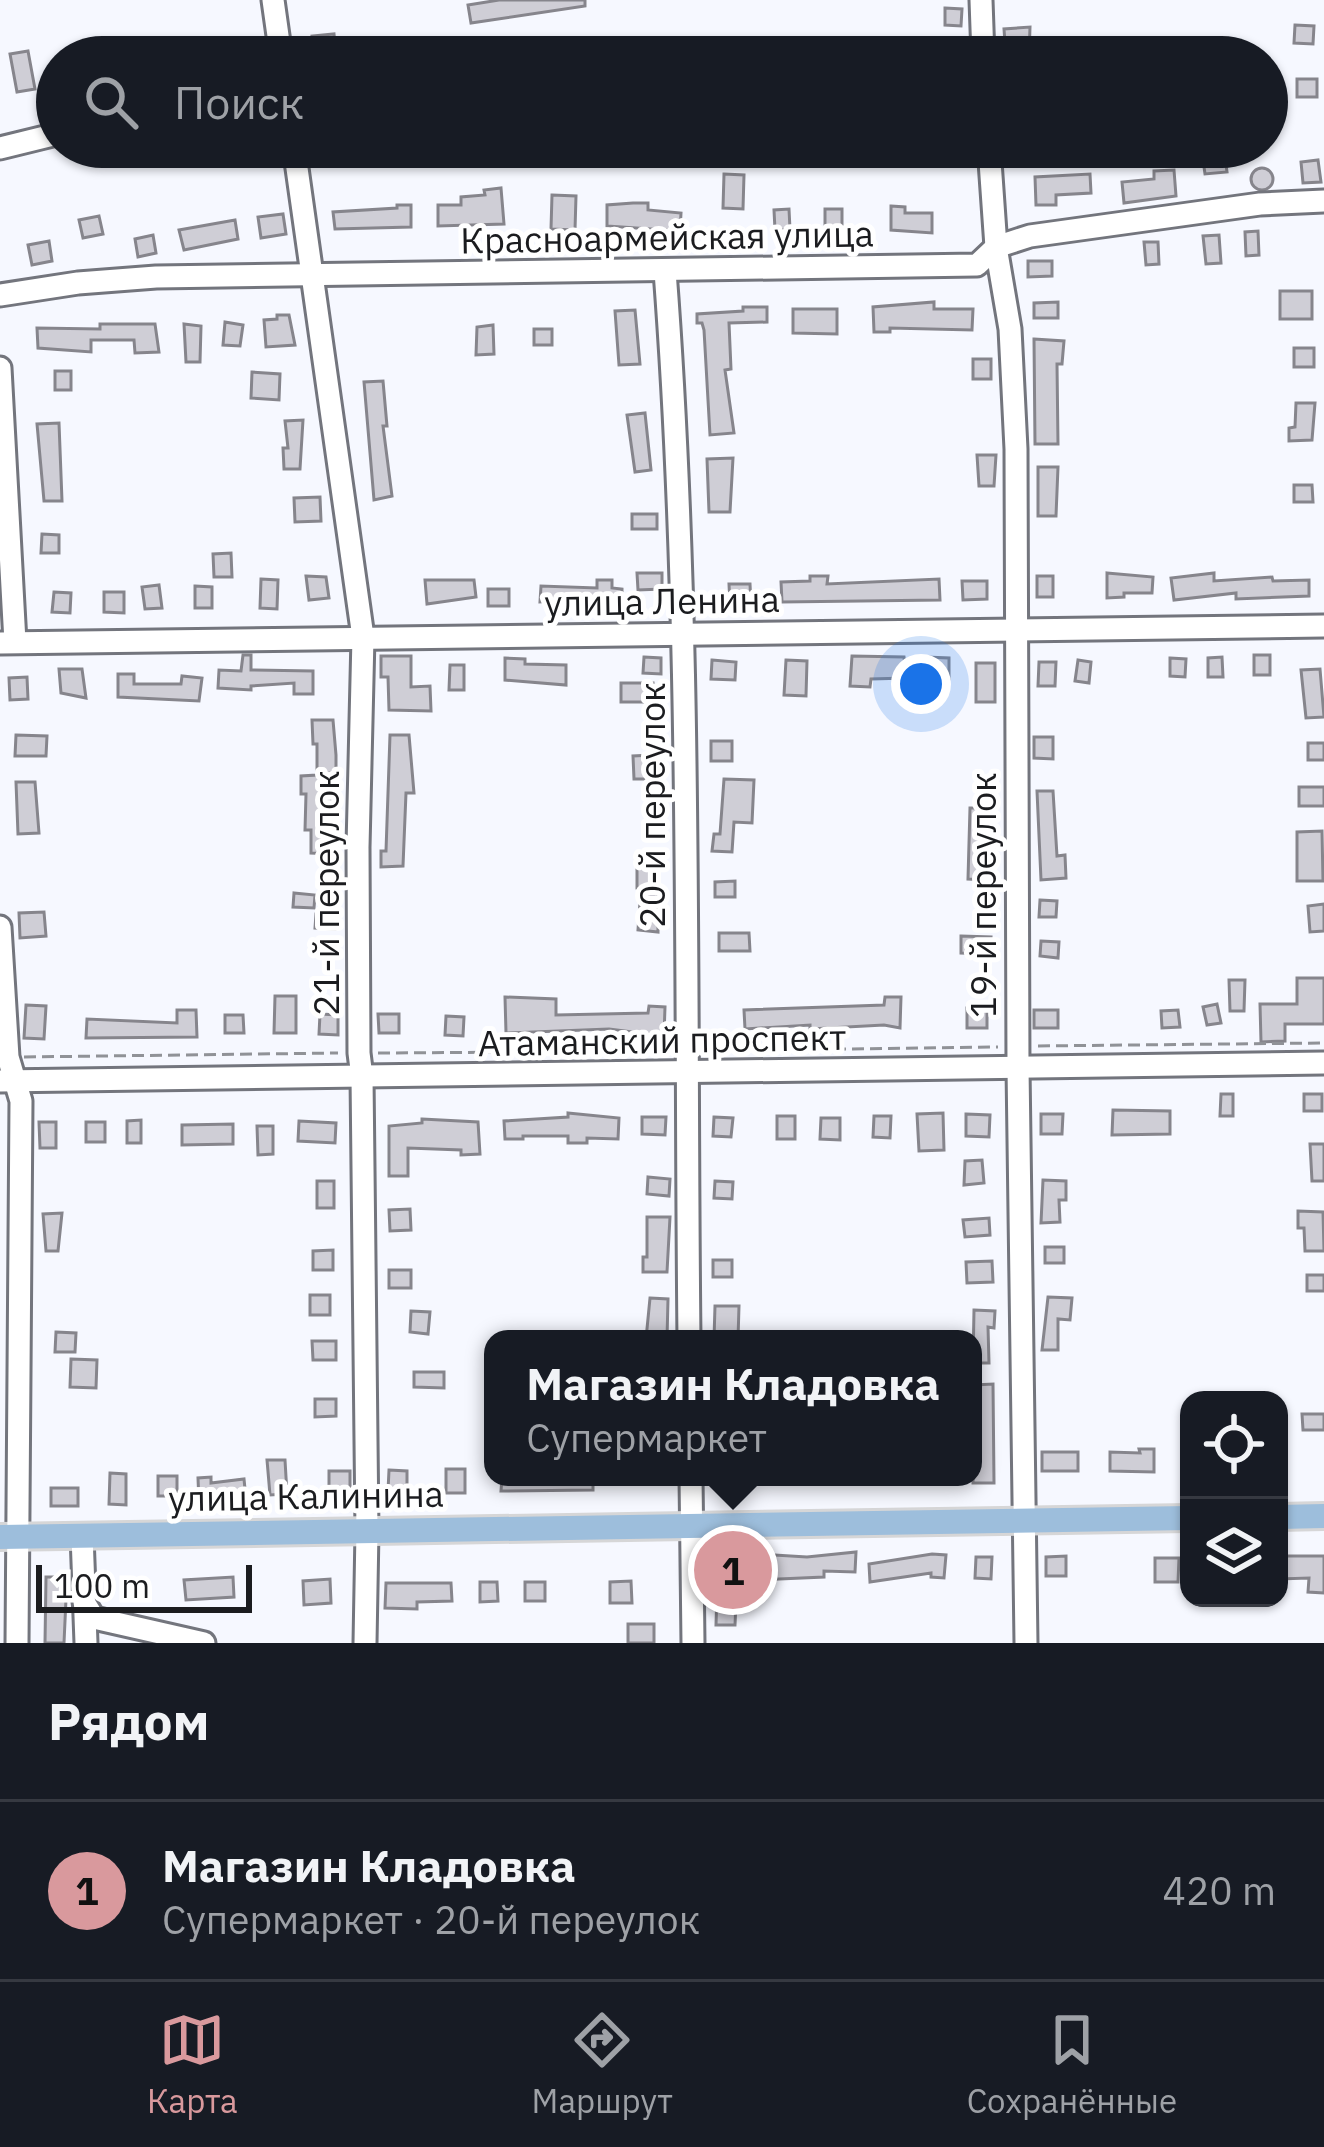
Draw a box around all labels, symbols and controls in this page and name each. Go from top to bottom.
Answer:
search box [36,36,1288,168]
icon: search [78,69,144,135]
text: Поиск [174,73,304,131]
street label: Красноармейская улица [460,209,874,264]
street label: улица Ленина [544,575,780,626]
your location [891,654,951,714]
street label: 20-й переулок [628,682,675,928]
street label: 21-й переулок [302,770,349,1016]
street label: 19-й переулок [959,772,1006,1018]
street label: Атаманский проспект [477,1013,847,1066]
popup [484,1330,982,1486]
text: Магазин Кладовка [526,1354,940,1412]
map controls [1180,1391,1288,1607]
button: locate [1180,1391,1288,1499]
text: Супермаркет [526,1412,767,1463]
street label: улица Калинина [168,1470,444,1521]
button: layers [1180,1499,1288,1607]
pin: 1 [694,1525,772,1615]
scale bar [36,1559,252,1612]
text: 100 m [54,1564,150,1607]
text: Рядом [48,1688,210,1754]
text: Магазин Кладовка [162,1836,576,1894]
text: 1 [75,1865,99,1916]
text: 420 m [1163,1865,1276,1916]
text: Супермаркет · 20-й переулок [162,1894,700,1945]
tab: Карта [147,2007,238,2122]
tab: Маршрут [532,2007,673,2122]
tab: Сохранённые [967,2007,1177,2122]

